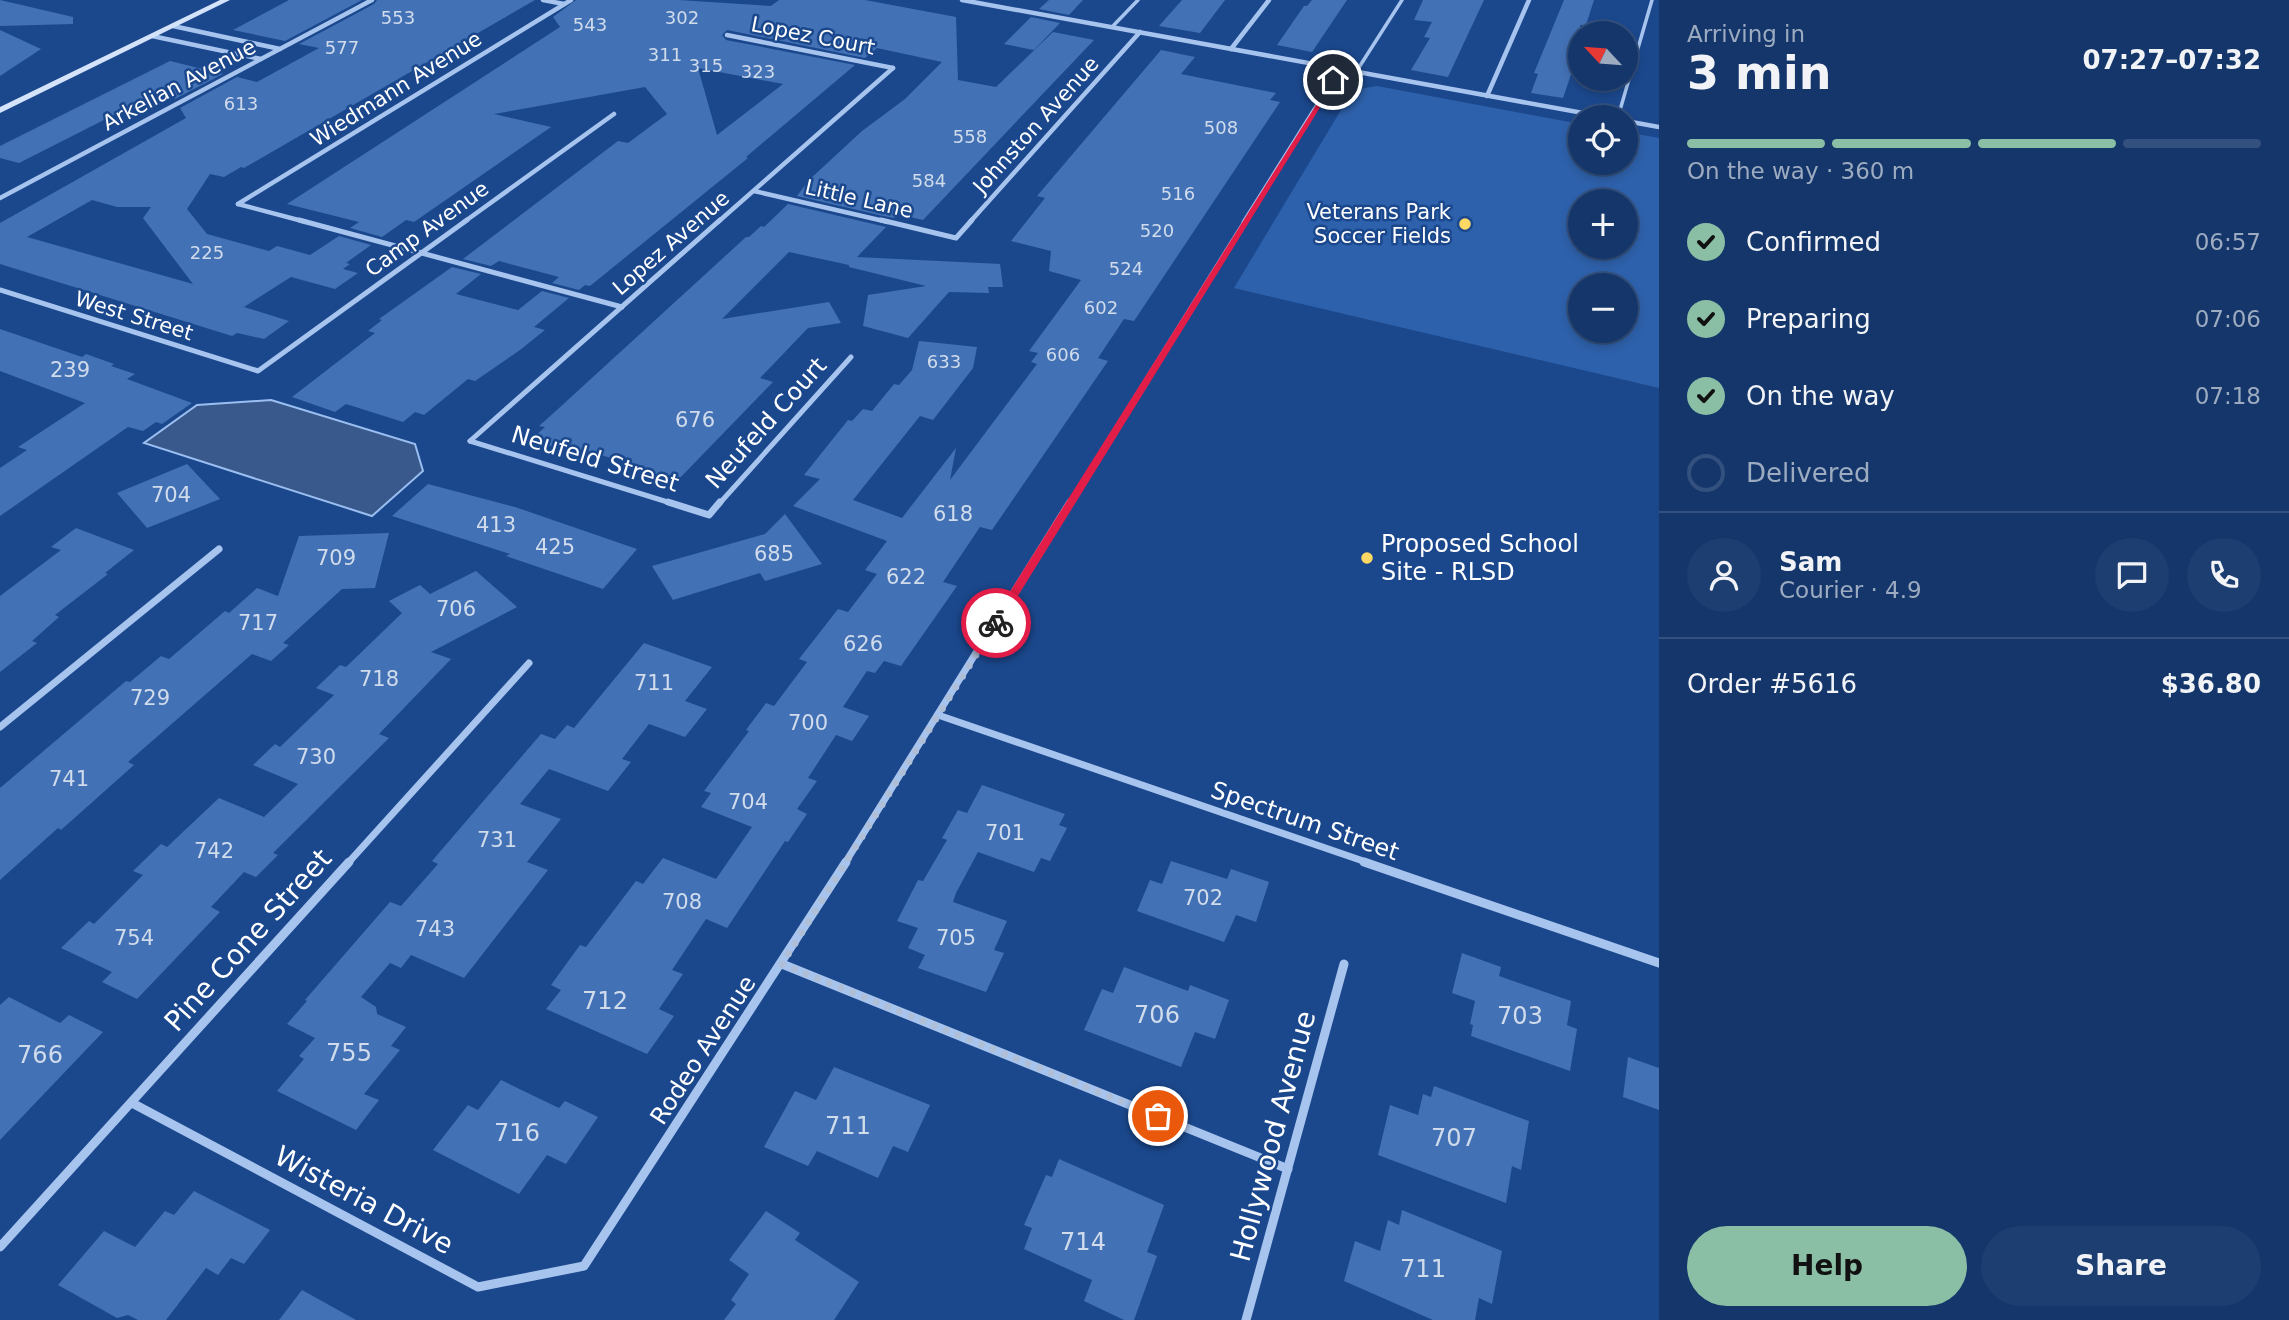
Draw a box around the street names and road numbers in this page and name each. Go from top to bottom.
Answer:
street label: Lopez Court [749,12,877,60]
street label: Wiedmann Avenue [306,27,486,151]
street label: Arkelian Avenue [98,35,260,135]
street label: Johnston Avenue [967,52,1104,200]
street label: Little Lane [803,175,915,223]
street label: Camp Avenue [361,176,493,282]
street label: Lopez Avenue [608,186,734,300]
street label: West Street [72,287,196,345]
street label: Neufeld Court [700,352,832,494]
street label: Neufeld Street [508,420,682,498]
street label: Spectrum Street [1207,776,1403,866]
street label: Pine Cone Street [158,842,338,1038]
street label: Rodeo Avenue [644,970,762,1130]
street label: Hollywood Avenue [1224,1007,1322,1265]
street label: Wisteria Drive [269,1139,459,1261]

